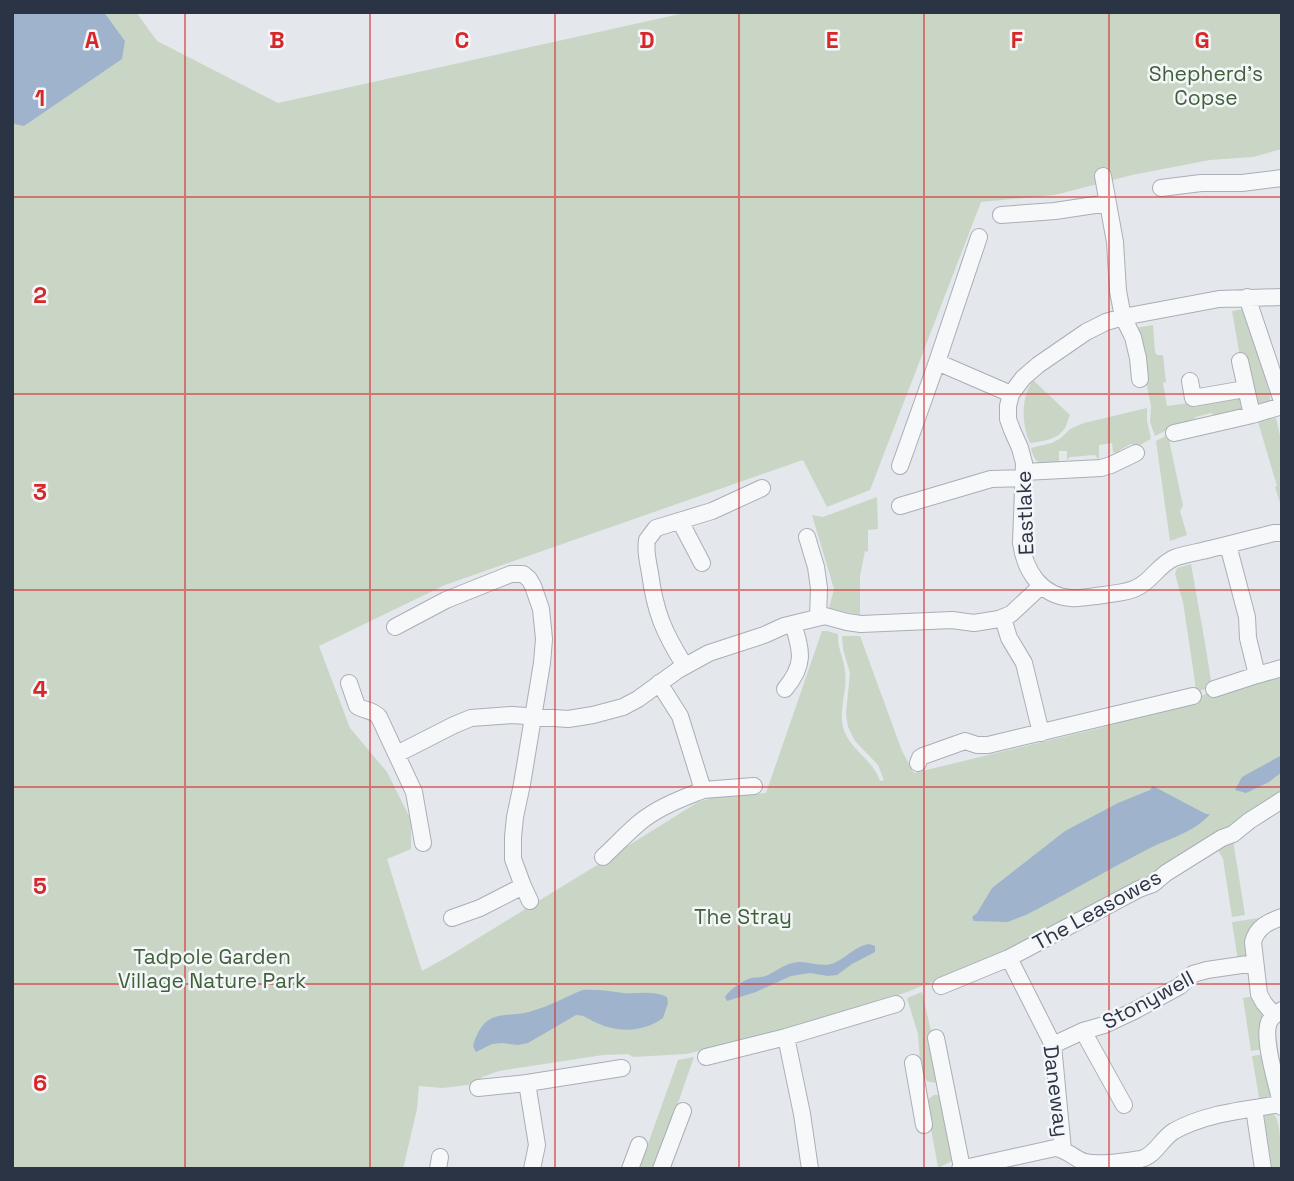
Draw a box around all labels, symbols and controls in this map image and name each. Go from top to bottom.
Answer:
text: A [85,25,100,55]
text: B [269,25,285,55]
text: C [455,25,469,55]
text: D [639,25,655,55]
text: E [826,25,838,55]
text: F [1011,25,1023,55]
text: G [1194,25,1210,55]
park label: Shepherd's Copse [1149,60,1263,111]
text: 1 [35,83,45,113]
text: 2 [33,280,47,310]
street label: Eastlake [1010,470,1039,556]
text: 3 [33,477,47,507]
text: 4 [33,674,48,704]
street label: The Leasowes [1028,863,1166,956]
text: 5 [33,871,47,901]
park label: The Stray [694,903,792,930]
park label: Tadpole Garden Village Nature Park [118,943,306,994]
street label: Stonywell [1097,964,1198,1035]
street label: Daneway [1037,1043,1076,1138]
text: 6 [33,1068,47,1098]

